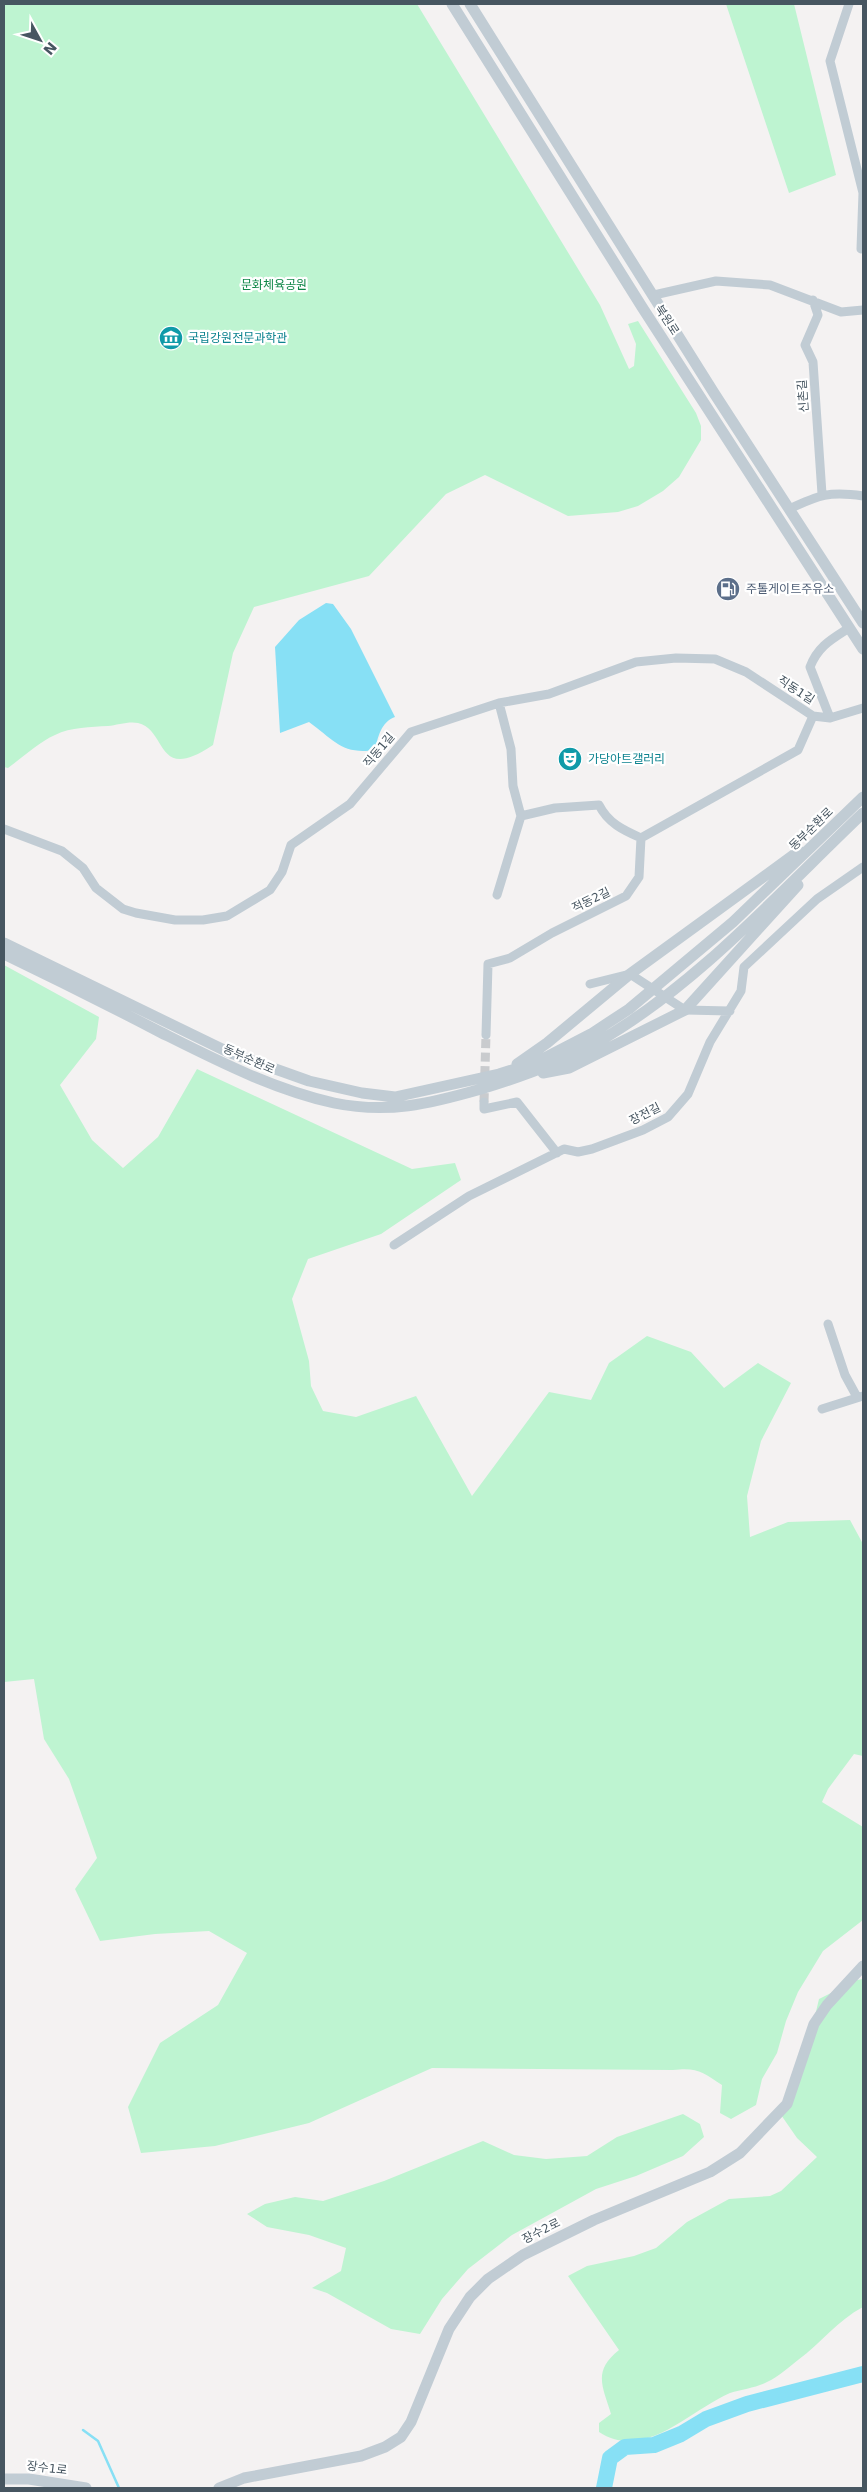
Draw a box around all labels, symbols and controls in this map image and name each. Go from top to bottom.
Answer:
north arrow [15,15,65,65]
text: N [40,39,60,58]
park label: 문화체육공원 [241,278,307,292]
street label: 북원로 [652,302,682,338]
museum icon: 국립강원전문과학관 [158,325,184,351]
place label: 국립강원전문과학관 [188,331,287,345]
street label: 신촌길 [795,379,811,413]
fuel station icon: 주톨게이트주유소 [715,576,741,602]
place label: 주톨게이트주유소 [746,582,834,596]
street label: 직동1길 [775,673,817,707]
street label: 직동1길 [361,730,397,770]
theatre icon: 가당아트갤러리 [557,746,583,772]
place label: 가당아트갤러리 [588,752,665,766]
street label: 동부순환로 [786,805,836,853]
street label: 적동2길 [570,885,612,915]
street label: 동부순환로 [221,1041,277,1077]
street label: 장전길 [627,1100,663,1128]
street label: 장수2로 [520,2216,562,2246]
street label: 장수1로 [26,2459,68,2477]

